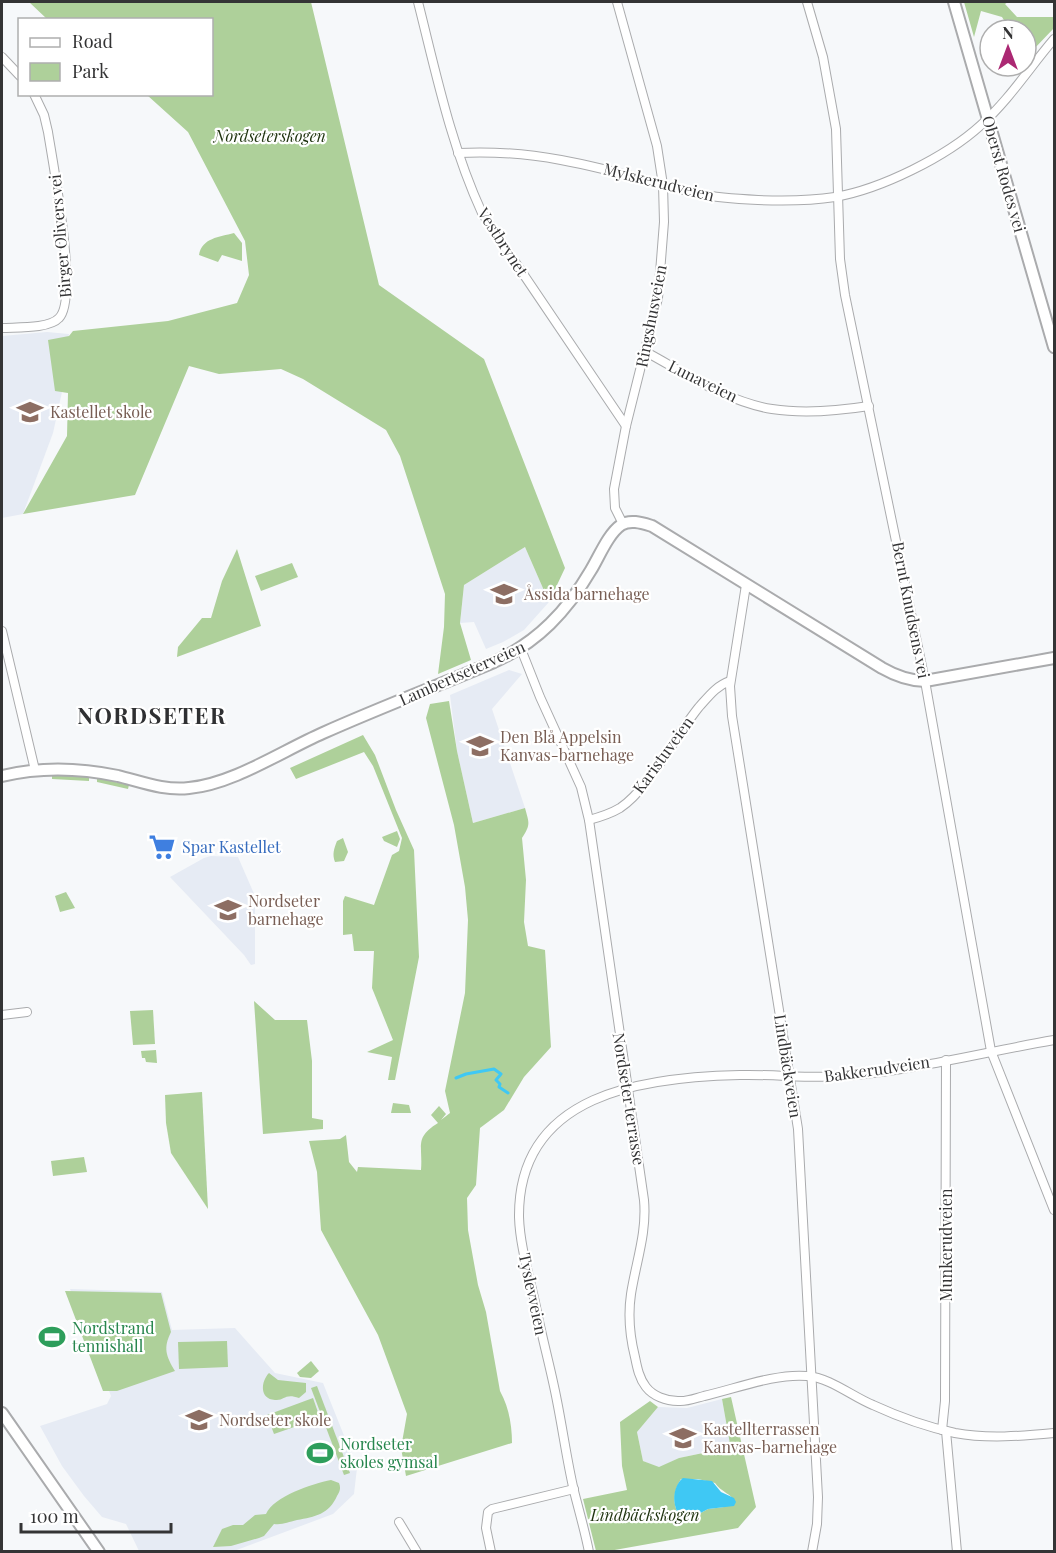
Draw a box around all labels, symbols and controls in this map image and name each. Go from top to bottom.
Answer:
legend [18,18,213,96]
north arrow [978,18,1038,78]
text: N [1002,22,1014,43]
text: Road [72,29,113,53]
text: Park [72,59,109,83]
street label: Oberst Rodes vei [978,113,1031,235]
park label: Nordseterskogen [212,125,326,146]
street label: Mylskerudveien [602,158,717,206]
street label: Birger Olivers vei [44,173,75,299]
street label: Vestbrynet [473,203,534,280]
street label: Ringshusveien [630,262,671,369]
street label: Lunaveien [665,355,742,406]
school or university icon: Kastellet skole [15,397,45,427]
place label: Kastellet skole [50,401,152,422]
street label: Bernt Knudsens vei [888,540,935,680]
school or university icon: Åssida barnehage [489,579,519,609]
place label: Åssida barnehage [523,583,650,604]
street label: Lambertseterveien [396,635,528,710]
district label: NORDSETER [77,700,227,730]
street label: Karistuveien [628,712,698,797]
place label: Den Blå Appelsin Kanvas-barnehage [500,726,634,765]
school or university icon: Den Blå Appelsin Kanvas-barnehage [465,731,495,761]
supermarket icon: Spar Kastellet [147,832,177,862]
place label: Spar Kastellet [182,836,281,857]
place label: Nordseter barnehage [248,890,324,929]
school or university icon: Nordseter barnehage [213,895,243,925]
street label: Lindbäckveien [770,1013,807,1120]
street label: Nordseter terrasse [609,1031,650,1167]
street label: Bakkerudveien [823,1051,932,1086]
street label: Munkerudveien [935,1188,956,1301]
street label: Tyslevveien [515,1251,553,1337]
place label: Nordstrand tennishall [72,1317,155,1356]
sports icon: Nordstrand tennishall [37,1322,67,1352]
school or university icon: Nordseter skole [184,1405,214,1435]
place label: Nordseter skole [219,1409,331,1430]
place label: Kastellterrassen Kanvas-barnehage [703,1418,837,1457]
school or university icon: Kastellterrassen Kanvas-barnehage [668,1423,698,1453]
place label: Nordseter skoles gymsal [340,1433,438,1472]
sports icon: Nordseter skoles gymsal [305,1438,335,1468]
scale bar [21,1496,171,1534]
text: 100 m [30,1504,79,1528]
park label: Lindbäckskogen [589,1504,700,1525]

